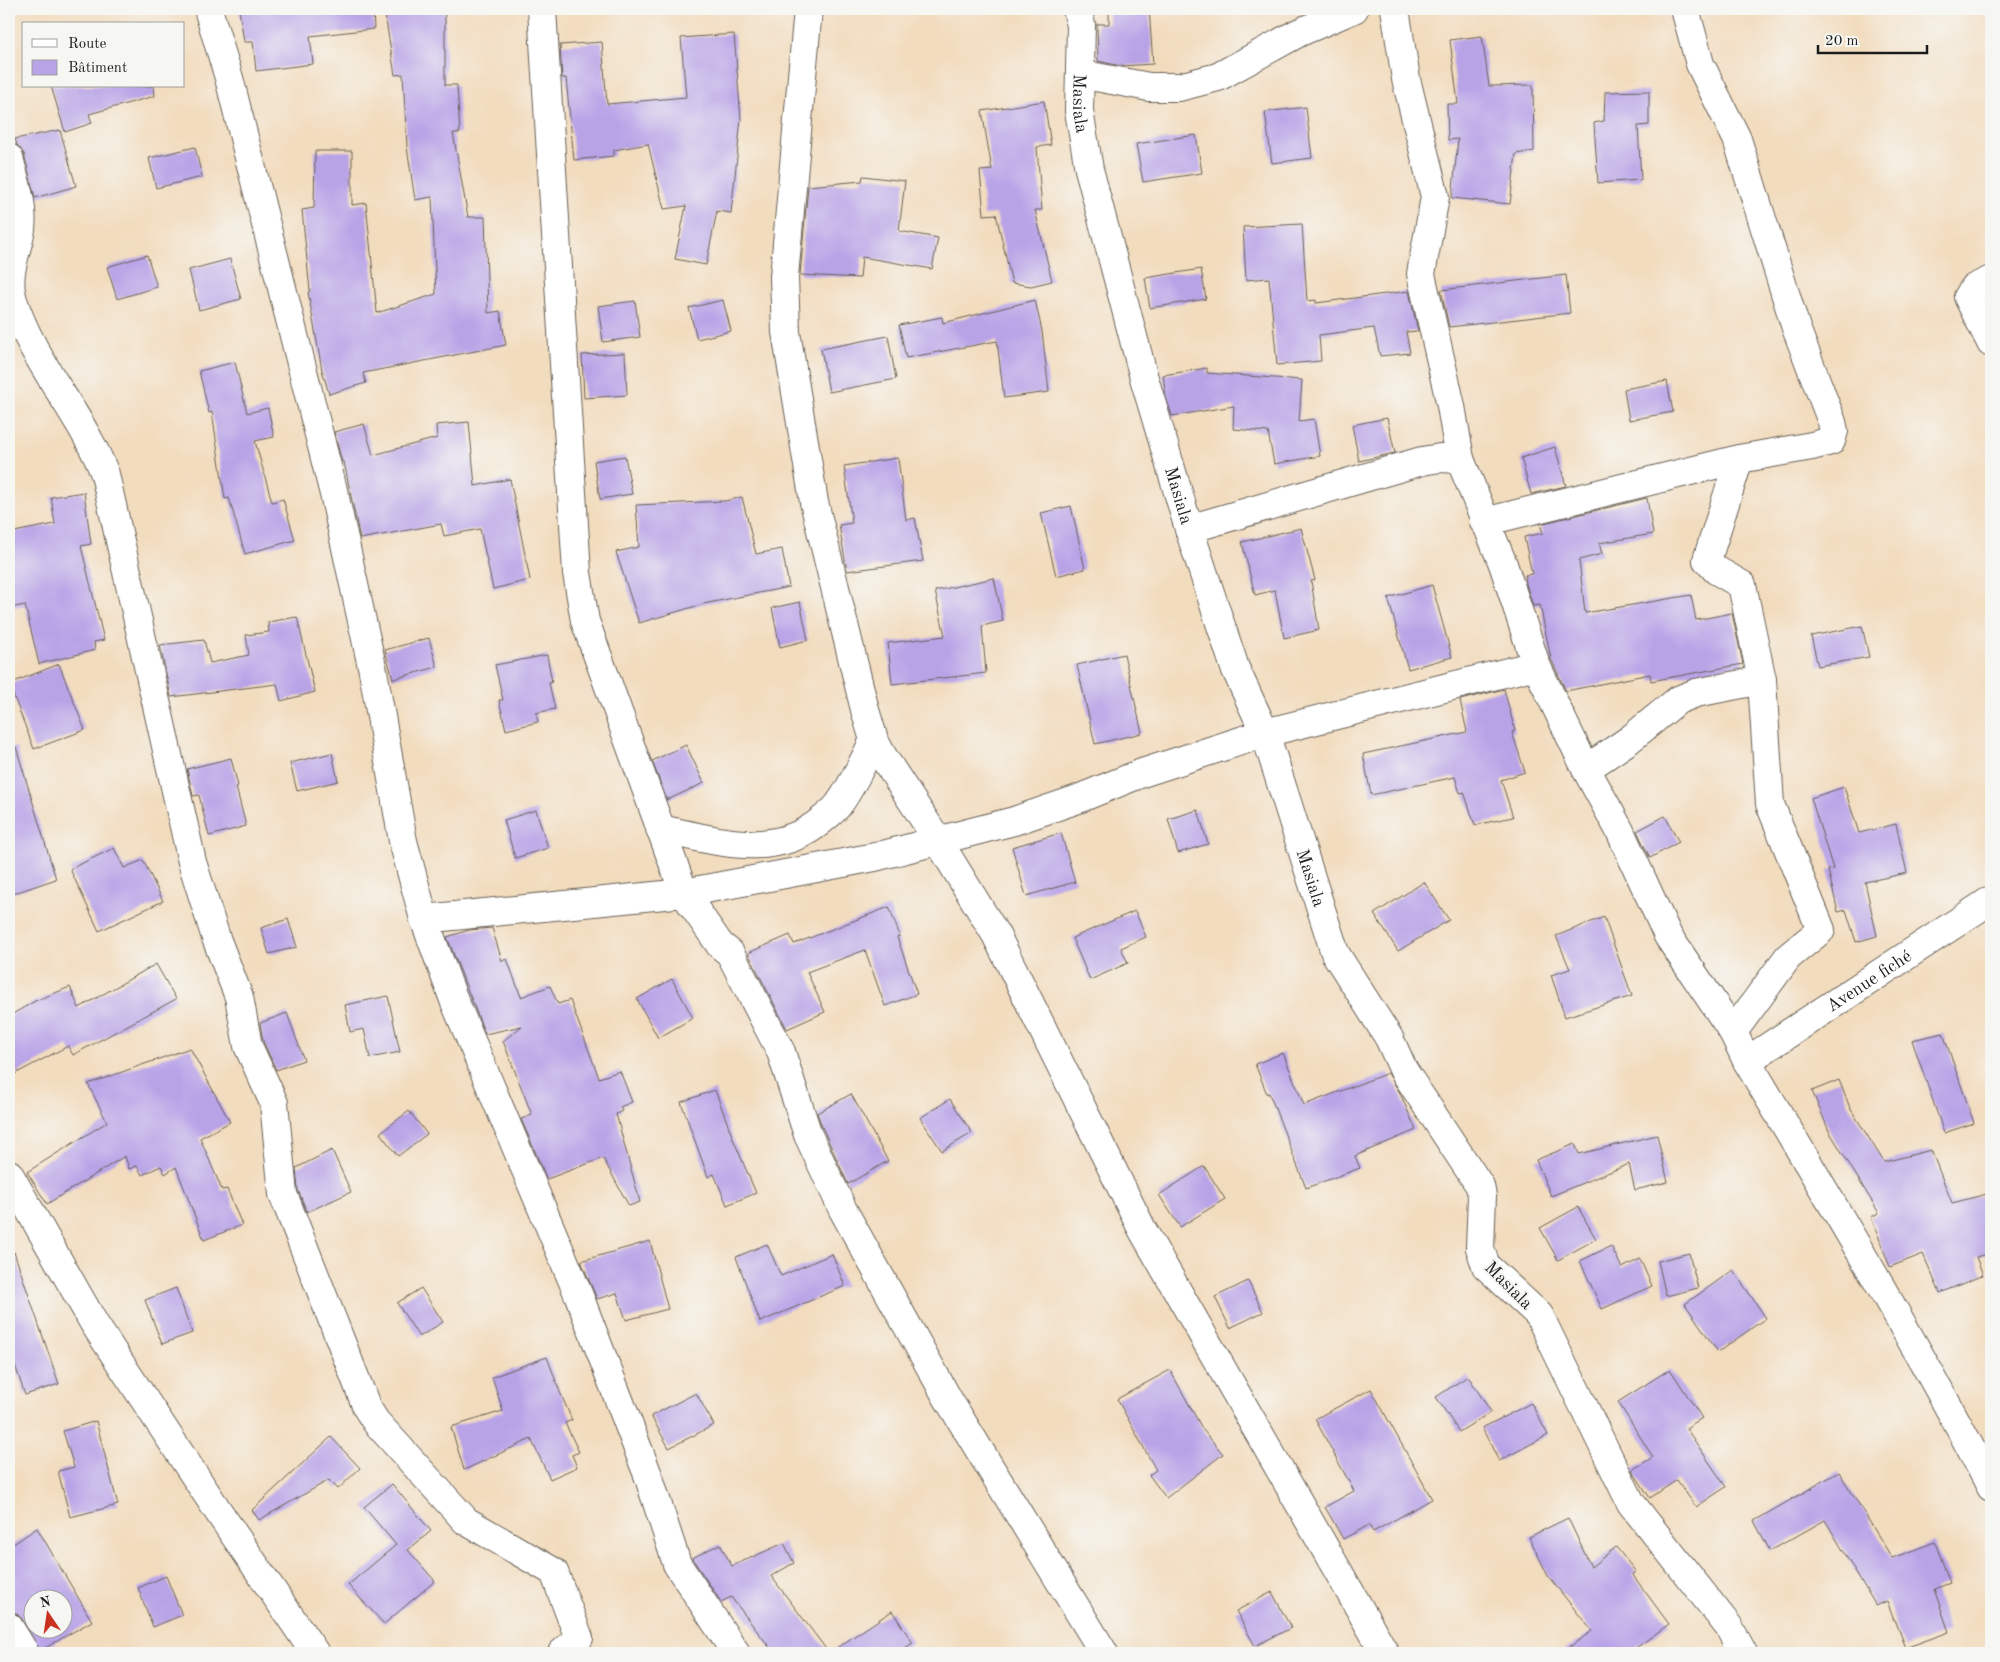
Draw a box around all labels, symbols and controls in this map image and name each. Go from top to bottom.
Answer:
legend [22,22,185,88]
scale bar [1818,22,1926,54]
text: 20 m [1825,34,1859,49]
text: Route [68,37,106,52]
text: Bâtiment [68,61,127,76]
street label: Masiala [1069,74,1091,135]
street label: Masiala [1161,465,1195,527]
street label: Masiala [1293,847,1328,909]
street label: Avenue fiché [1824,947,1915,1016]
street label: Masiala [1481,1258,1536,1313]
north arrow [22,1590,72,1640]
text: N [39,1594,52,1610]

